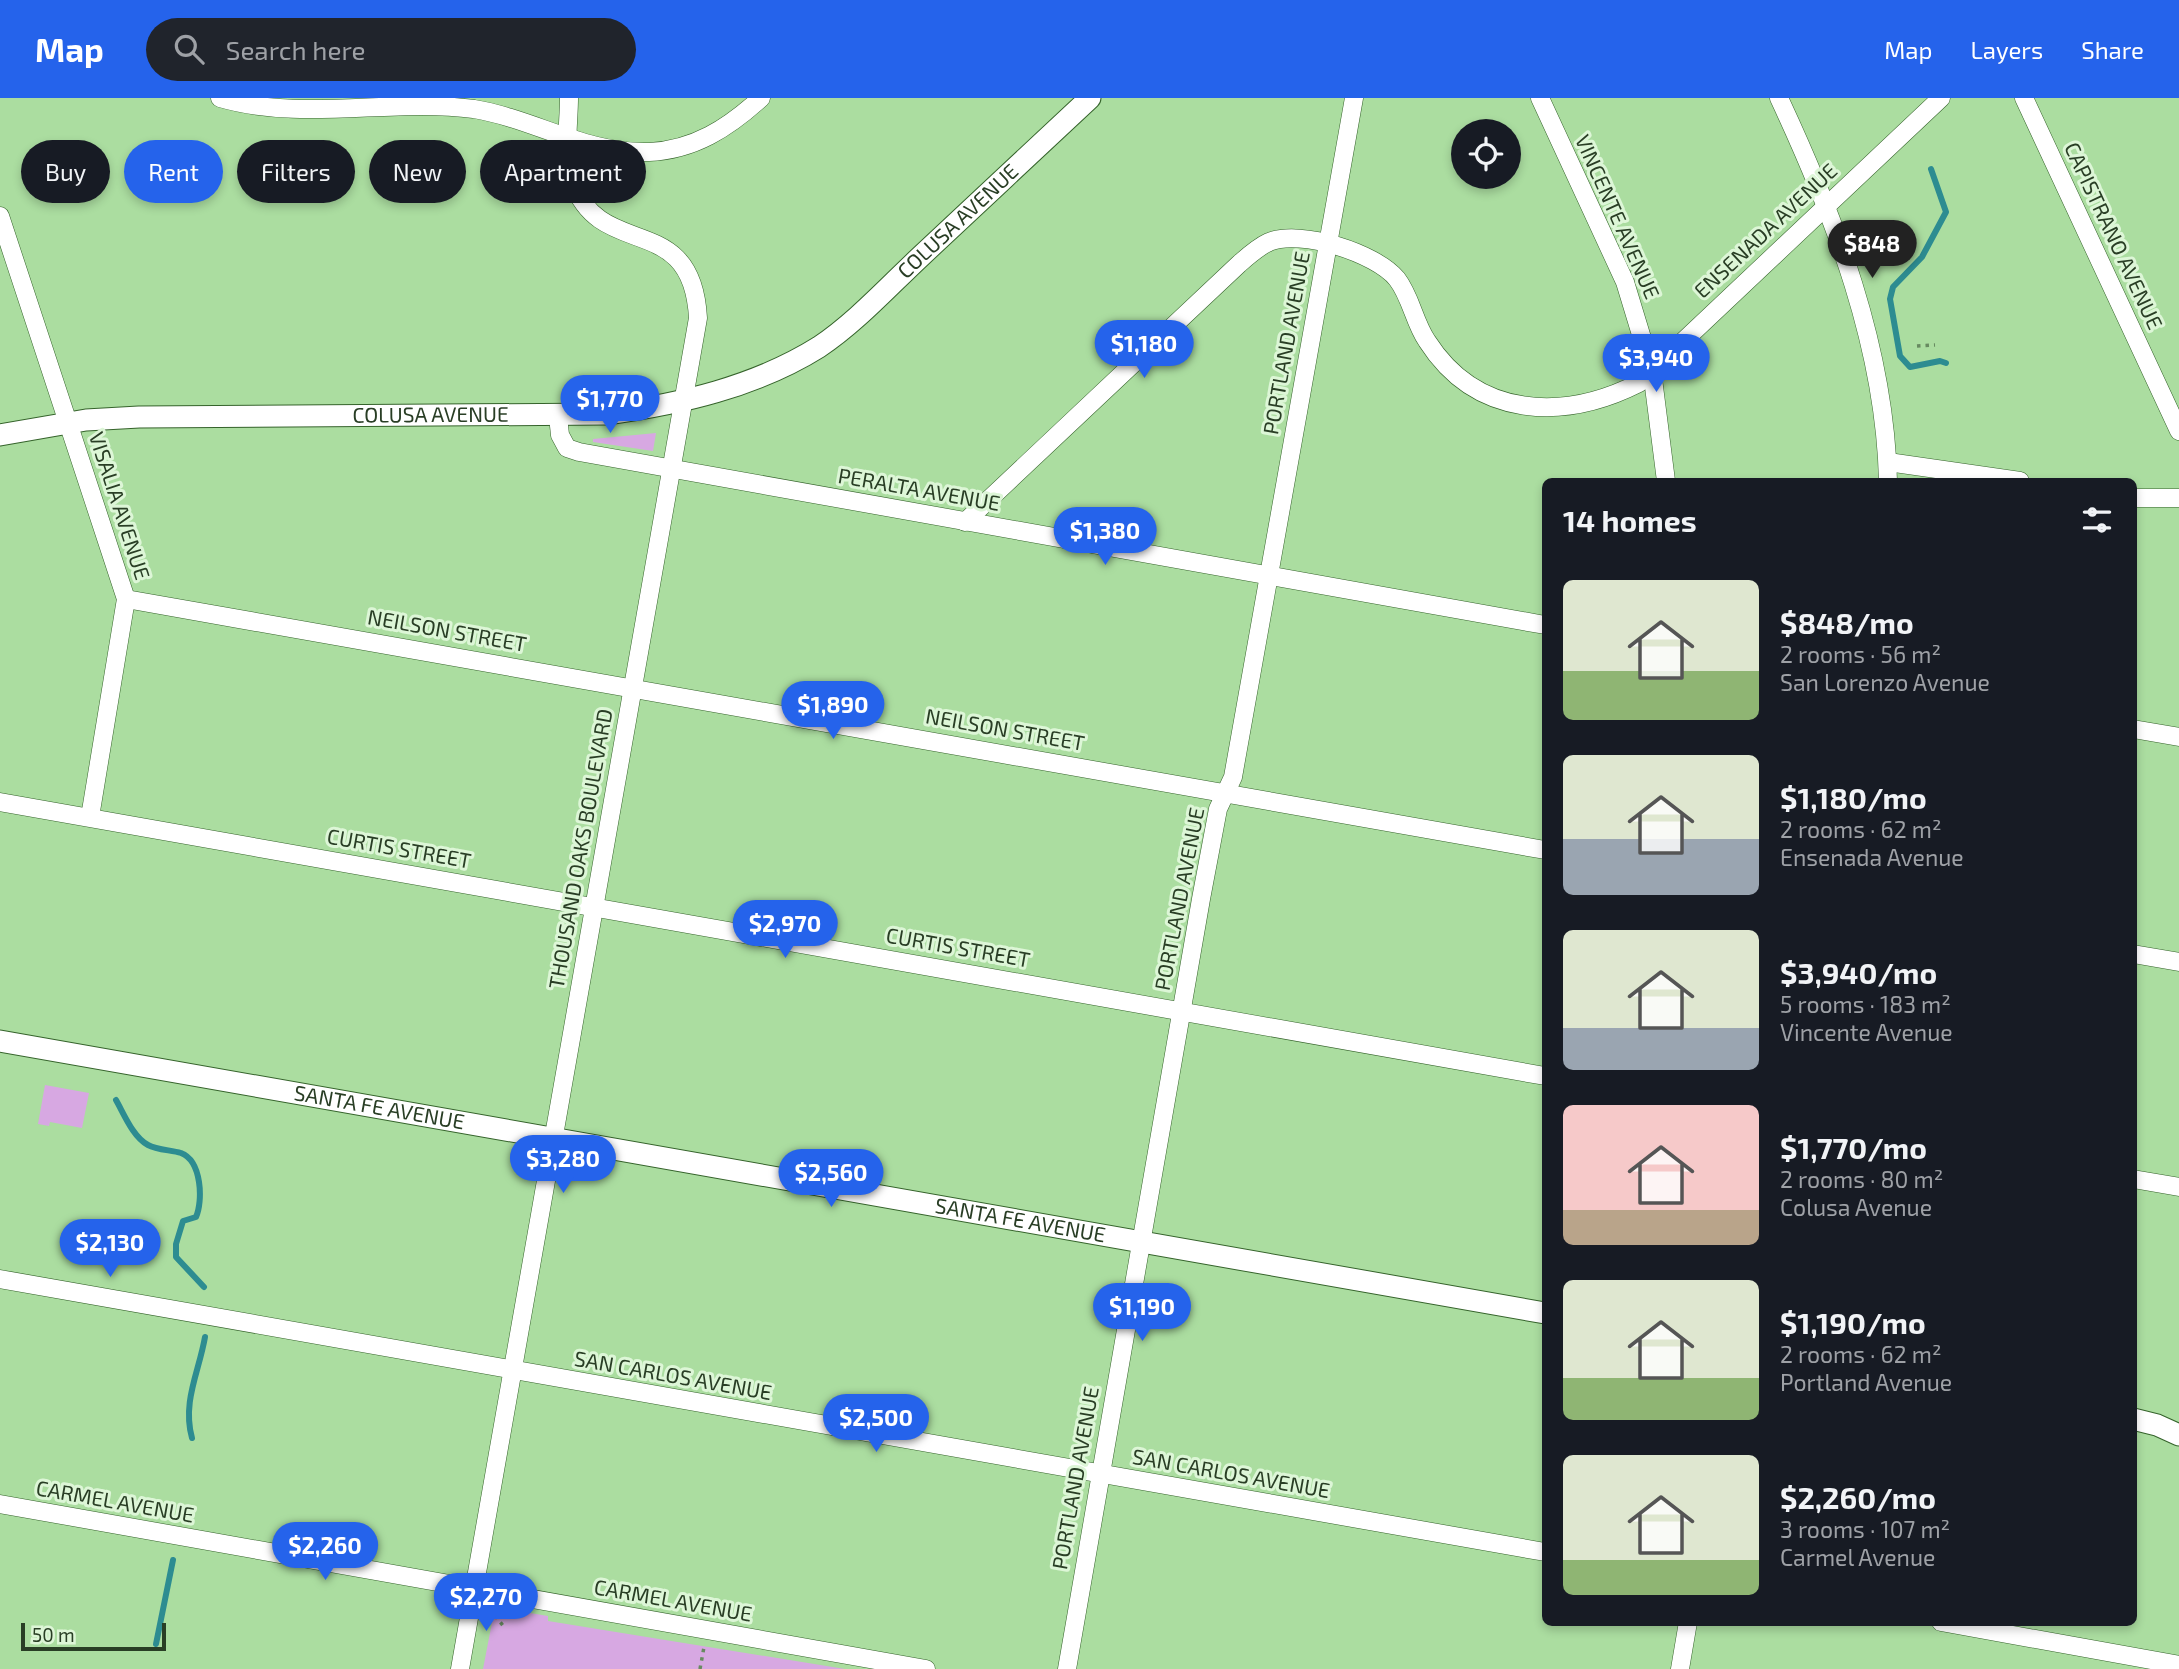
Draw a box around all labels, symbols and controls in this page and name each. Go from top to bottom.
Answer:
search box [146,18,636,81]
text: Map [35,29,104,69]
icon: search [170,30,208,68]
text: Search here [226,34,365,65]
text: Map [1884,35,1932,64]
text: Layers [1970,35,2043,64]
text: Share [2081,35,2144,64]
map controls [1451,119,1521,189]
button: locate [1451,119,1521,189]
street label: VINCENTE AVENUE [1571,130,1666,302]
street label: CAPISTRANO AVENUE [2060,138,2169,333]
chip: Buy [21,140,110,203]
chip: Rent [124,140,223,203]
chip: Filters [237,140,355,203]
chip: New [369,140,466,203]
chip: Apartment [480,140,646,203]
street label: ENSENADA AVENUE [1688,157,1842,302]
street label: COLUSA AVENUE [892,158,1023,283]
pin: $848 [1831,220,1913,280]
text: $848 [1844,229,1900,257]
street label: PORTLAND AVENUE [1257,249,1314,436]
pin: $1,180 [1087,320,1201,380]
text: $1,180 [1111,329,1177,357]
pin: $3,940 [1599,334,1713,394]
text: $3,940 [1619,343,1693,371]
pin: $1,770 [553,376,667,435]
text: $1,770 [577,384,643,412]
street label: COLUSA AVENUE [352,401,509,427]
street label: VISALIA AVENUE [85,429,156,582]
street label: PERALTA AVENUE [836,462,1002,515]
icon: filters [2078,501,2116,539]
text: 14 homes [1563,502,1697,538]
pin: $1,380 [1048,508,1162,567]
text: $1,380 [1070,516,1140,544]
street label: NEILSON STREET [366,603,529,656]
text: $848/mo [1780,604,1914,640]
icon: home [1619,608,1703,692]
text: 2 rooms · 56 m² [1780,640,1941,668]
text: San Lorenzo Avenue [1780,668,1990,696]
pin: $1,890 [776,682,890,741]
text: $1,890 [797,690,869,718]
street label: NEILSON STREET [924,702,1087,755]
street label: THOUSAND OAKS BOULEVARD [543,707,616,991]
text: $1,180/mo [1780,779,1927,815]
icon: home [1619,783,1703,867]
street label: PORTLAND AVENUE [1149,805,1209,992]
text: 2 rooms · 62 m² [1780,815,1942,843]
street label: CURTIS STREET [325,823,473,872]
text: Ensenada Avenue [1780,843,1964,871]
pin: $2,970 [728,900,842,960]
text: $2,970 [749,909,821,937]
street label: CURTIS STREET [884,922,1032,971]
text: $3,940/mo [1780,954,1937,990]
icon: home [1619,958,1703,1042]
text: 5 rooms · 183 m² [1780,990,1951,1018]
text: Vincente Avenue [1780,1018,1953,1046]
street label: SANTA FE AVENUE [292,1079,467,1134]
text: $1,770/mo [1780,1129,1927,1165]
icon: home [1619,1133,1703,1217]
pin: $3,280 [506,1136,620,1195]
text: $3,280 [526,1144,600,1172]
pin: $2,560 [774,1150,888,1209]
text: $2,560 [794,1158,868,1186]
text: 2 rooms · 80 m² [1780,1165,1943,1193]
street label: SANTA FE AVENUE [933,1192,1108,1246]
text: Colusa Avenue [1780,1193,1932,1221]
pin: $2,130 [53,1220,167,1279]
text: $2,130 [76,1228,144,1256]
pin: $1,190 [1085,1284,1199,1343]
text: $1,190 [1109,1292,1175,1320]
text: $1,190/mo [1780,1304,1926,1340]
icon: home [1619,1308,1703,1392]
text: 2 rooms · 62 m² [1780,1340,1942,1368]
street label: SAN CARLOS AVENUE [572,1345,774,1404]
text: Portland Avenue [1780,1368,1952,1396]
street label: PORTLAND AVENUE [1046,1384,1103,1571]
pin: $2,500 [819,1394,933,1454]
text: $2,500 [839,1403,913,1431]
street label: SAN CARLOS AVENUE [1130,1443,1332,1502]
street label: CARMEL AVENUE [34,1474,196,1527]
text: $2,260/mo [1780,1479,1936,1515]
icon: home [1619,1483,1703,1567]
text: 3 rooms · 107 m² [1780,1515,1950,1543]
pin: $2,260 [268,1522,382,1582]
text: $2,260 [288,1531,362,1559]
text: Carmel Avenue [1780,1543,1935,1571]
street label: CARMEL AVENUE [592,1573,754,1626]
pin: $2,270 [429,1574,543,1633]
text: $2,270 [450,1582,522,1610]
scale bar [21,1620,166,1652]
text: 50 m [32,1623,75,1646]

